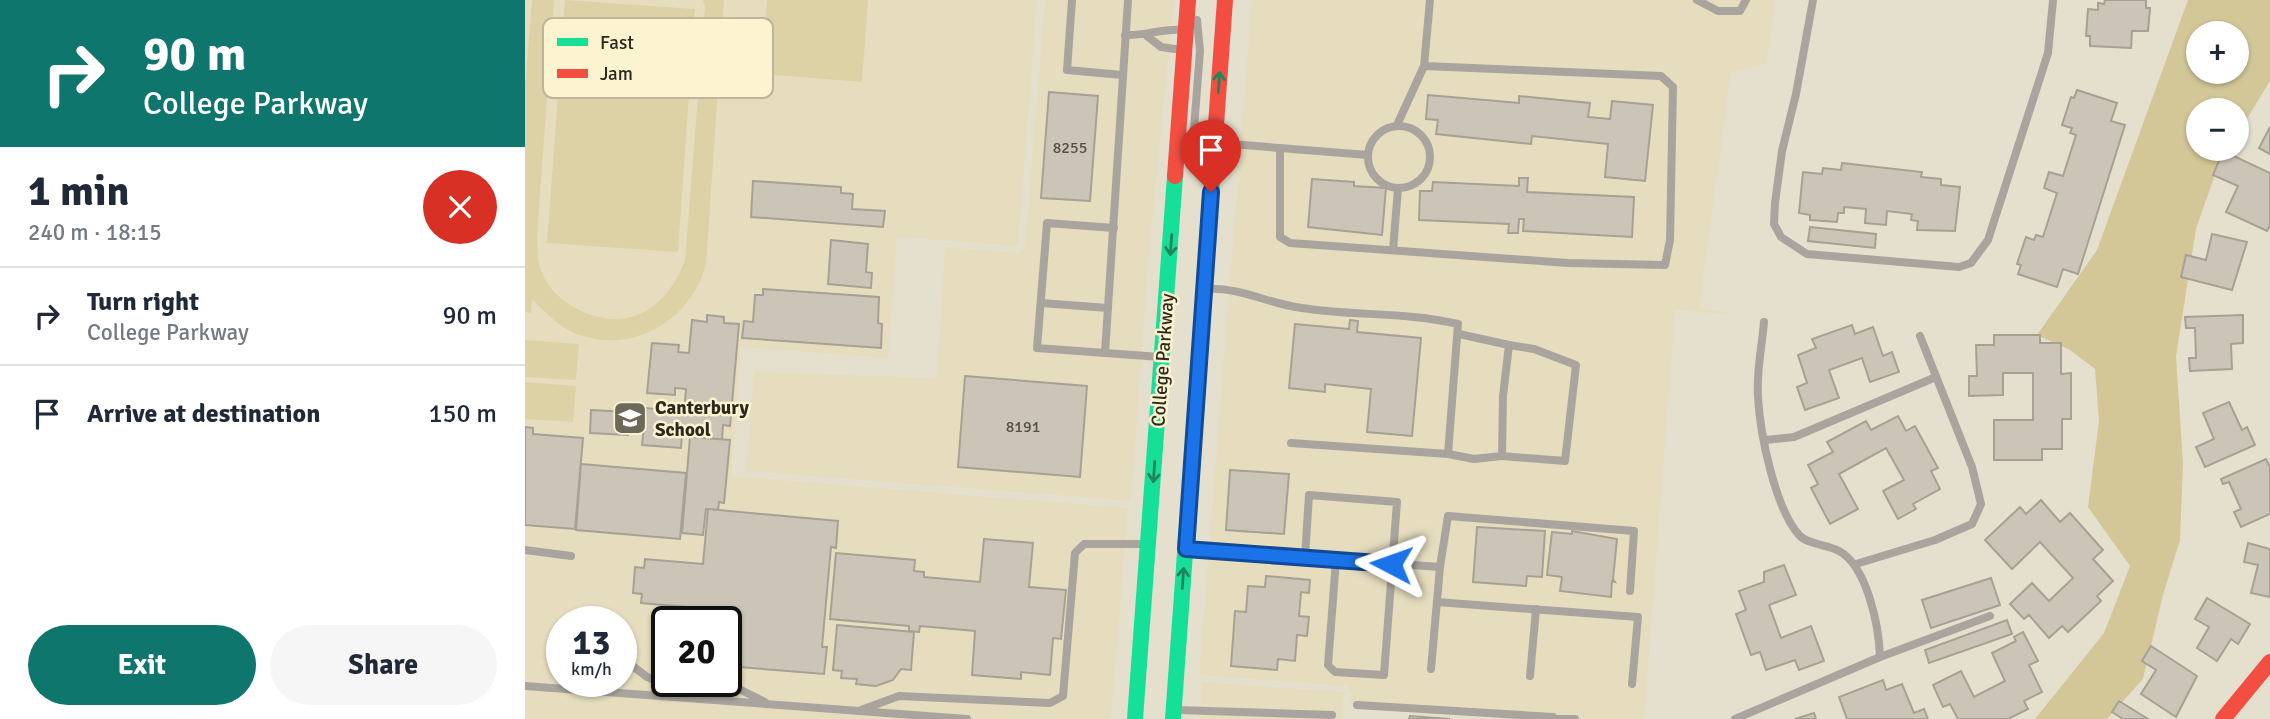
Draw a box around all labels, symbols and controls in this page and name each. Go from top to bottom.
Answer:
legend [543,18,773,98]
map controls [2186,21,2249,161]
button: + [2186,21,2249,84]
text: 90 m [143,24,246,84]
icon: right [28,28,119,119]
text: Fast [600,31,634,55]
text: Jam [600,62,633,86]
one-way arrow [1213,71,1226,94]
text: College Parkway [143,84,368,123]
button: − [2186,98,2249,161]
pin [1181,120,1241,192]
icon: arrive [1192,131,1230,169]
house number: 8255 [1053,138,1087,158]
text: 1 min [28,166,129,217]
button: close [423,170,497,244]
text: 240 m · 18:15 [28,218,162,247]
one-way arrow [1164,233,1177,256]
text: Turn right [87,286,199,318]
street label: College Parkway [1146,293,1180,428]
icon: right [28,297,66,335]
text: 90 m [442,300,497,332]
text: College Parkway [87,318,249,347]
icon: arrive [28,395,66,433]
place label: Canterbury School [655,396,749,442]
text: Arrive at destination [87,398,320,430]
text: 150 m [428,398,497,430]
school or university icon: Canterbury School [611,399,649,437]
house number: 8191 [1006,417,1040,437]
one-way arrow [1147,460,1160,483]
position arrow [1354,527,1428,601]
one-way arrow [1177,566,1190,589]
speed limit sign: 20 [651,606,742,697]
text: 13 [573,621,610,664]
button: Exit [28,625,256,705]
button: Share [270,625,497,705]
text: km/h [571,658,612,680]

